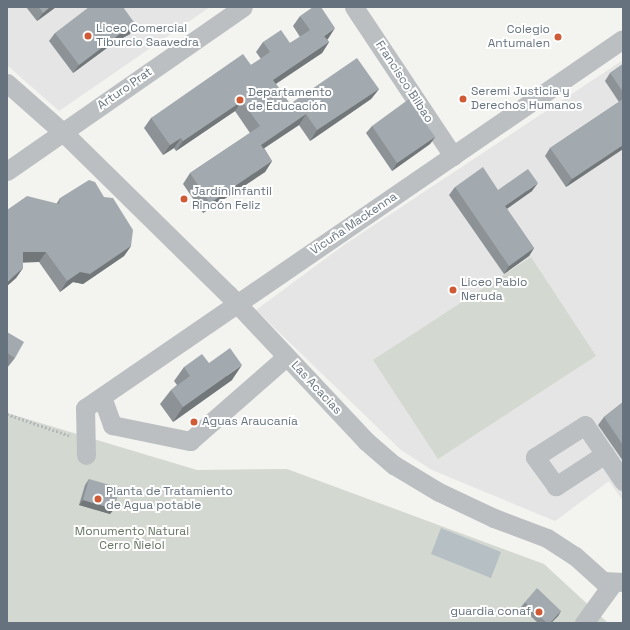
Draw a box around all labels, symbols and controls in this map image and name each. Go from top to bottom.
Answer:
place label: Liceo Comercial Tiburcio Saavedra [96,22,199,50]
place label: Colegio Antumalen [488,23,550,51]
marker: Liceo Comercial Tiburcio Saavedra [83,31,93,41]
marker: Colegio Antumalen [553,32,563,42]
street label: Francisco Bilbao [372,38,436,126]
street label: Arturo Prat [95,65,155,113]
place label: Seremi Justicia y Derechos Humanos [471,85,582,113]
place label: Departamento de Educación [248,86,332,114]
marker: Seremi Justicia y Derechos Humanos [458,94,468,104]
marker: Departamento de Educación [235,95,245,105]
place label: Jardín Infantil Rincón Feliz [192,185,272,213]
street label: Vicuña Mackenna [308,190,400,258]
marker: Jardín Infantil Rincón Feliz [179,194,189,204]
place label: Liceo Pablo Neruda [461,276,527,304]
marker: Liceo Pablo Neruda [448,285,458,295]
street label: Las Acacias [288,358,344,418]
place label: Aguas Araucanía [202,415,298,429]
marker: Aguas Araucanía [189,417,199,427]
place label: Planta de Tratamiento de Agua potable [106,485,233,513]
marker: Planta de Tratamiento de Agua potable [93,494,103,504]
park label: Monumento Natural Cerro Ñielol [75,525,189,553]
place label: guardia conaf [450,605,531,619]
marker: guardia conaf [534,607,544,617]

